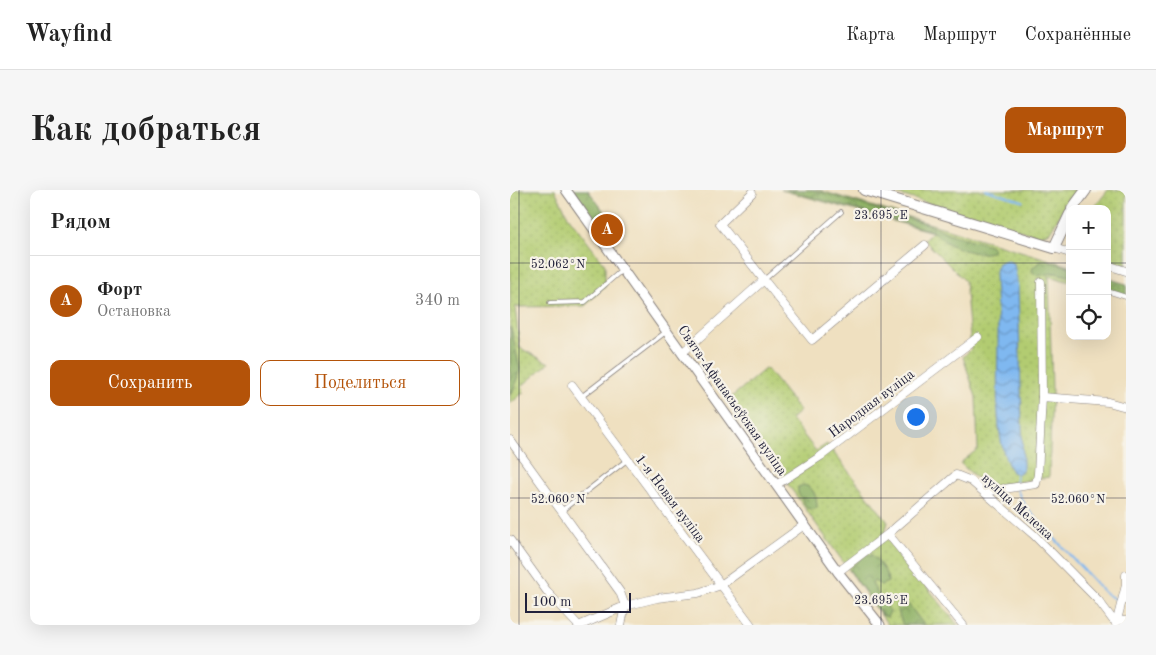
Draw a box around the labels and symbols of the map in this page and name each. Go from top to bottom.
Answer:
text: 23.695°E [854,209,908,222]
pin: A [591,211,623,249]
text: 52.062°N [531,258,585,271]
street label: Свята-Афанасьеўская вуліца [674,323,789,479]
street label: Народная вуліца [826,367,917,440]
your location [903,404,929,430]
street label: 1-я Новая вуліца [633,452,708,545]
street label: вуліца Мележа [979,471,1056,543]
text: 52.060°N [531,493,585,506]
text: 52.060°N [1051,493,1105,506]
scale bar [525,590,631,613]
text: 23.695°E [854,594,908,607]

